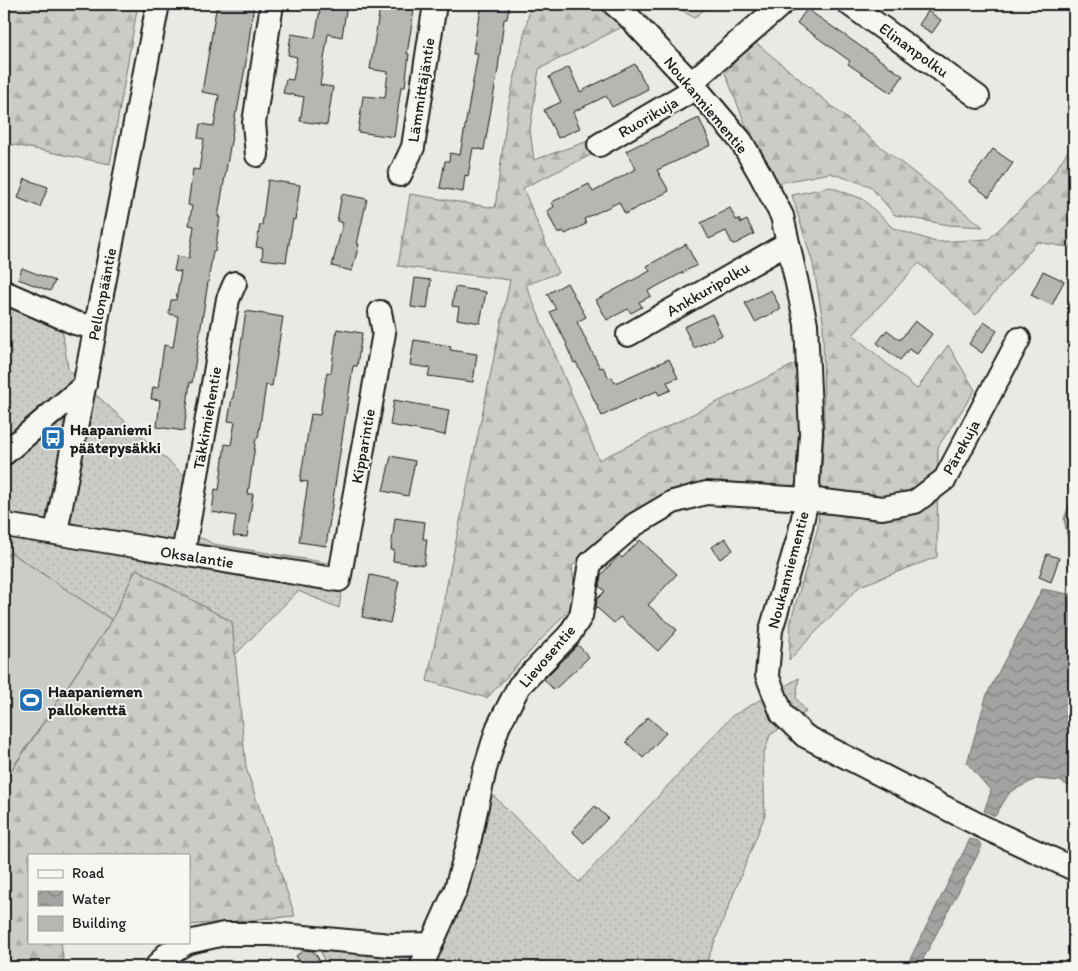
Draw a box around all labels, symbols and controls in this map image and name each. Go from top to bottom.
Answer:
street label: Elinanpolku [876,18,953,82]
street label: Lämmittäjäntie [403,36,439,144]
street label: Noukanniementie [660,53,752,157]
street label: Ruorikuja [615,92,681,142]
street label: Pellonpääntie [84,246,120,342]
street label: Ankkuripolku [663,258,753,320]
street label: Täkkimiehentie [189,365,225,471]
street label: Kipparintie [347,407,379,485]
street label: Pärekuja [938,416,984,478]
place label: Haapaniemi päätepysäkki [69,420,161,458]
bus stop icon: Haapaniemi päätepysäkki [40,425,66,451]
street label: Noukanniementie [763,509,813,631]
street label: Oksalantie [159,542,235,572]
street label: Lievosentie [515,621,580,691]
place label: Haapaniemen pallokenttä [47,682,143,720]
sports icon: Haapaniemen pallokenttä [18,687,44,713]
legend [28,854,190,944]
text: Road [72,864,105,882]
text: Water [72,890,111,908]
text: Building [72,914,126,932]

